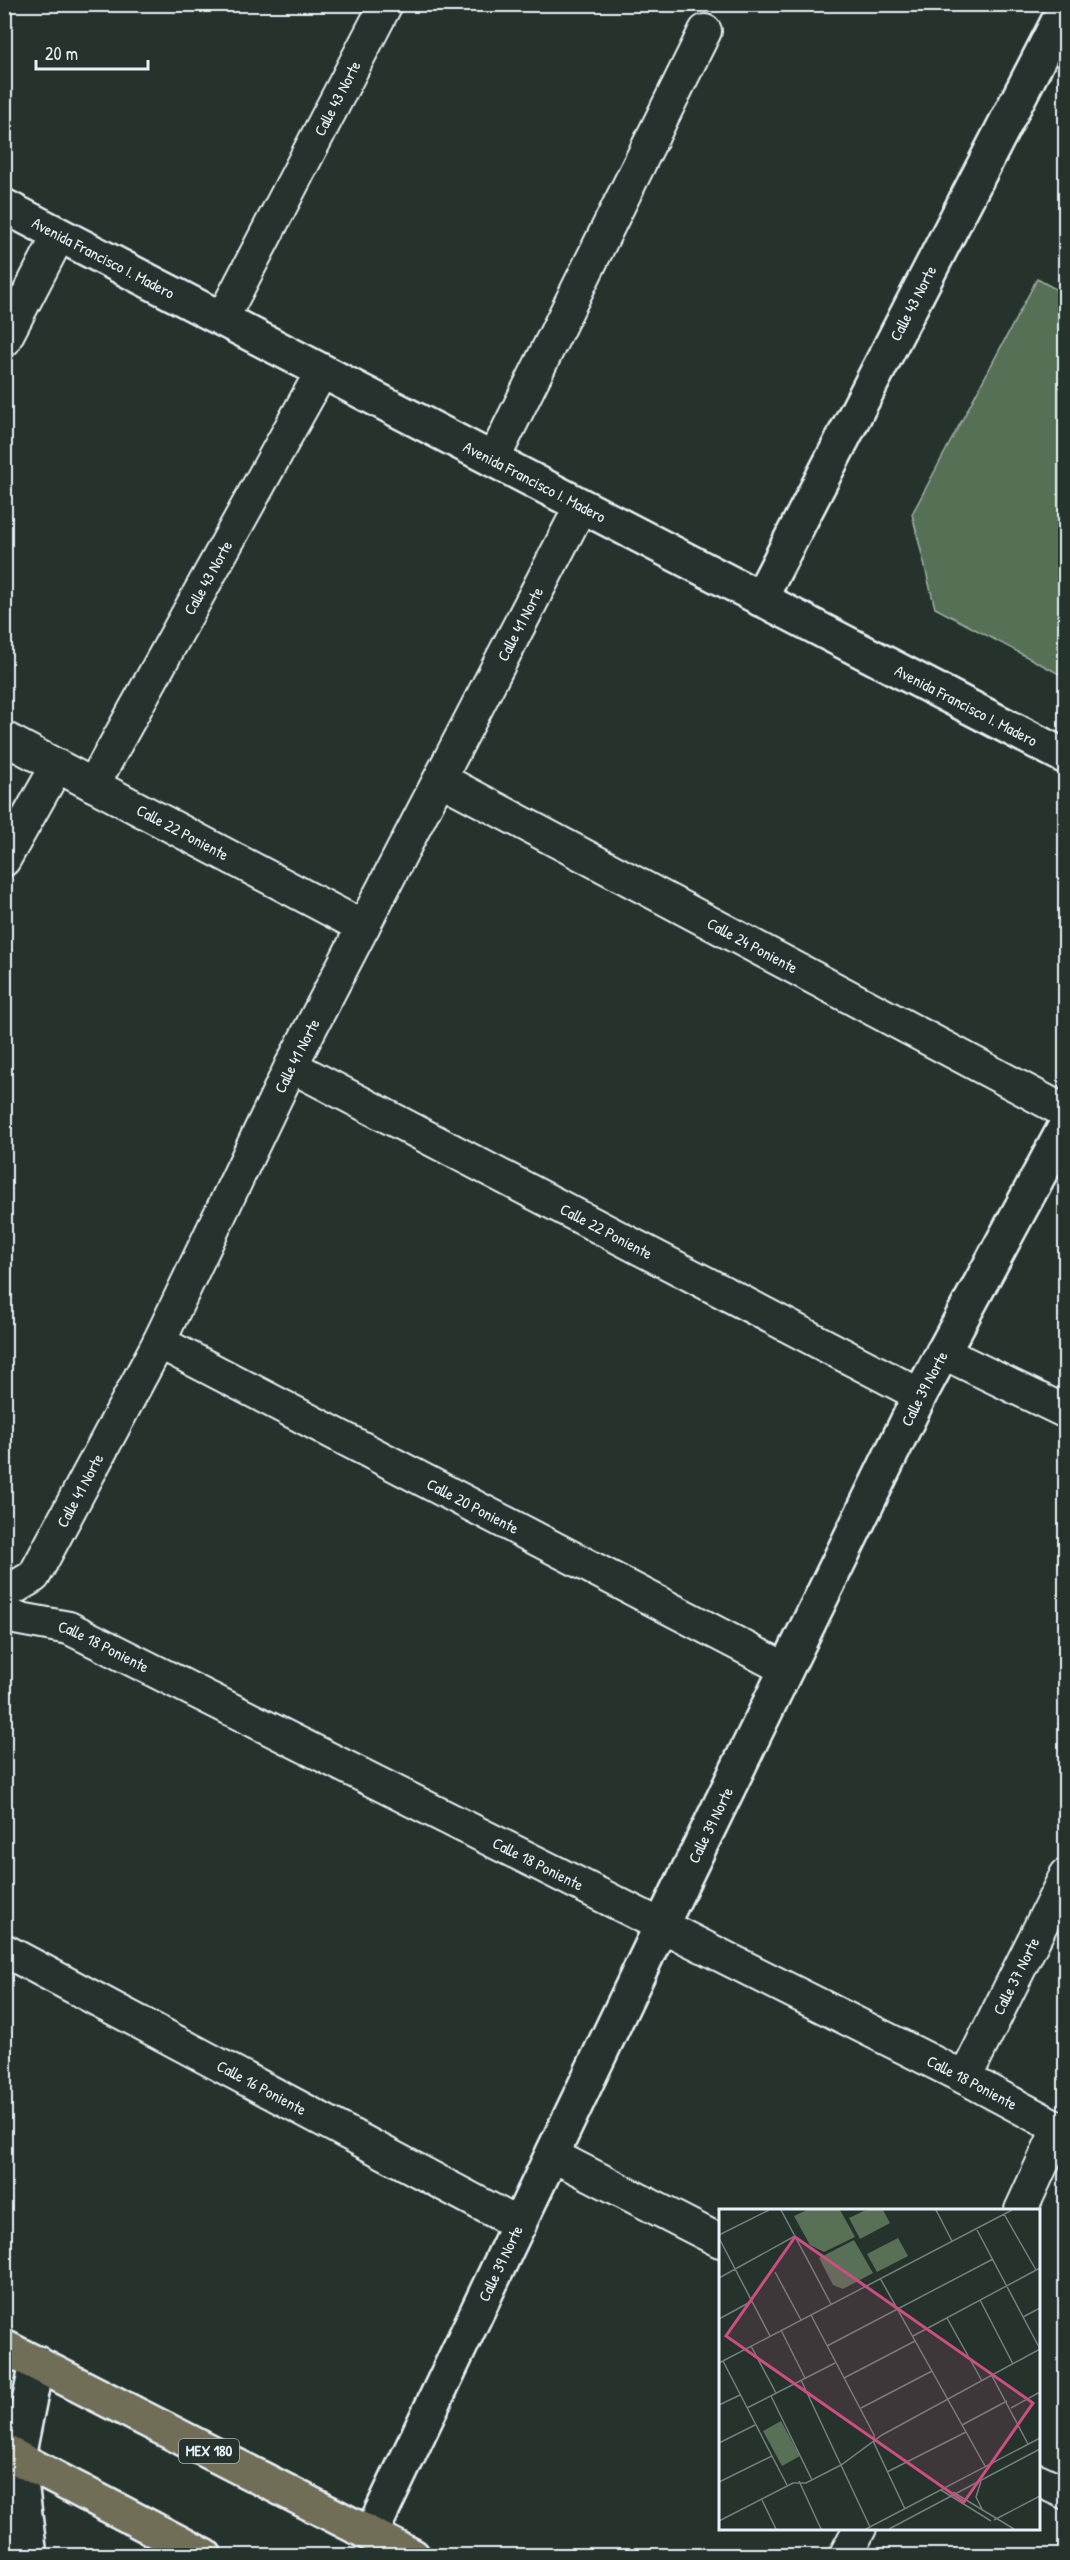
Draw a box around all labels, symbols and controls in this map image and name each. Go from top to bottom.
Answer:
scale bar [36,33,148,71]
text: 20 m [45,41,78,66]
street label: Calle 43 Norte [308,56,366,140]
street label: Avenida Francisco I. Madero [28,212,179,304]
street label: Calle 43 Norte [884,261,942,345]
street label: Avenida Francisco I. Madero [460,435,610,528]
street label: Calle 43 Norte [178,536,237,619]
street label: Calle 41 Norte [492,583,548,665]
street label: Avenida Francisco I. Madero [891,659,1042,752]
street label: Calle 22 Poniente [133,799,233,866]
street label: Calle 24 Poniente [703,912,802,979]
street label: Calle 41 Norte [269,1014,325,1096]
street label: Calle 22 Poniente [557,1198,657,1264]
street label: Calle 39 Norte [896,1347,953,1430]
street label: Calle 41 Norte [51,1449,109,1531]
street label: Calle 20 Poniente [423,1473,523,1539]
street label: Calle 18 Poniente [57,1615,153,1678]
street label: Calle 39 Norte [682,1783,738,1867]
street label: Calle 18 Poniente [489,1832,588,1896]
street label: Calle 37 Norte [987,1933,1045,2018]
street label: Calle 18 Poniente [923,2050,1022,2115]
street label: Calle 16 Poniente [213,2054,311,2120]
inset map [719,2209,1040,2530]
street label: Calle 39 Norte [473,2221,528,2305]
road number: MEX 180 [179,2439,239,2463]

